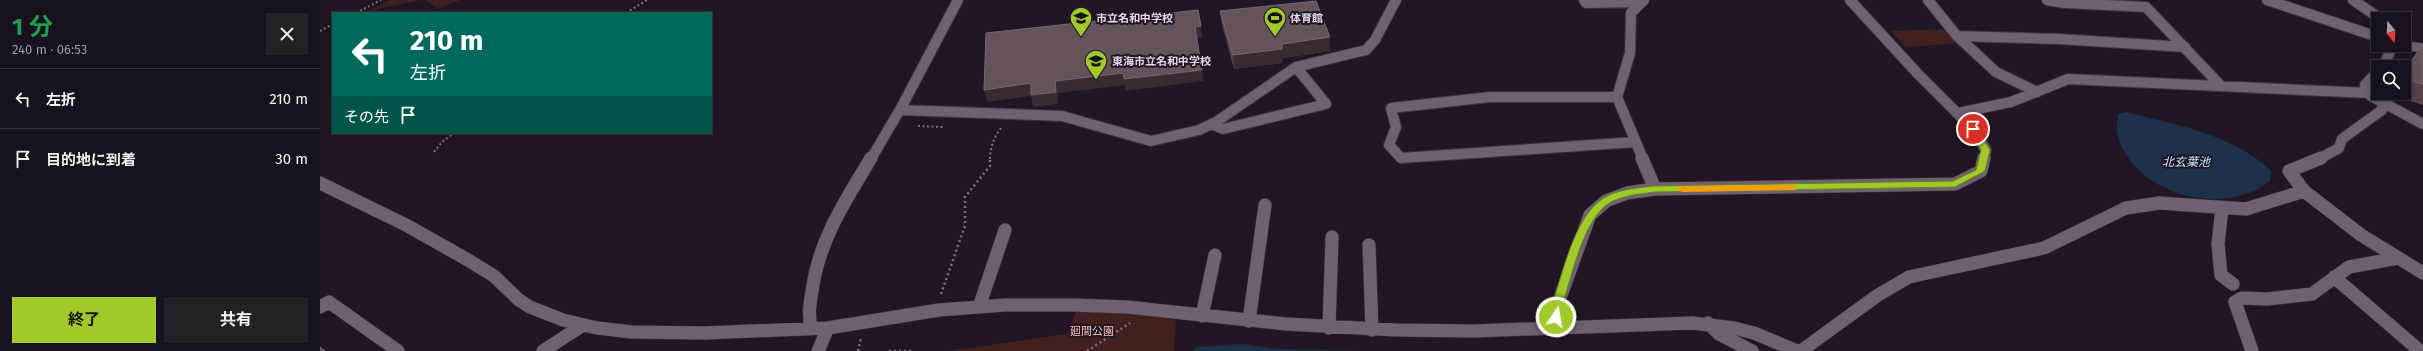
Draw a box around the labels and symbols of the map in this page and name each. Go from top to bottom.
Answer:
school or university icon: 市立名和中学校 [1068,5,1094,38]
sports icon: 体育館 [1262,5,1288,38]
place label: 市立名和中学校 [1096,12,1173,25]
place label: 体育館 [1290,12,1323,25]
north arrow [2371,12,2411,52]
school or university icon: 東海市立名和中学校 [1083,48,1109,81]
place label: 東海市立名和中学校 [1112,55,1211,68]
pin [1956,112,1990,146]
water label: 北玄葉池 [2162,155,2211,169]
position arrow [1535,296,1577,338]
park label: 廻間公園 [1070,325,1114,338]

